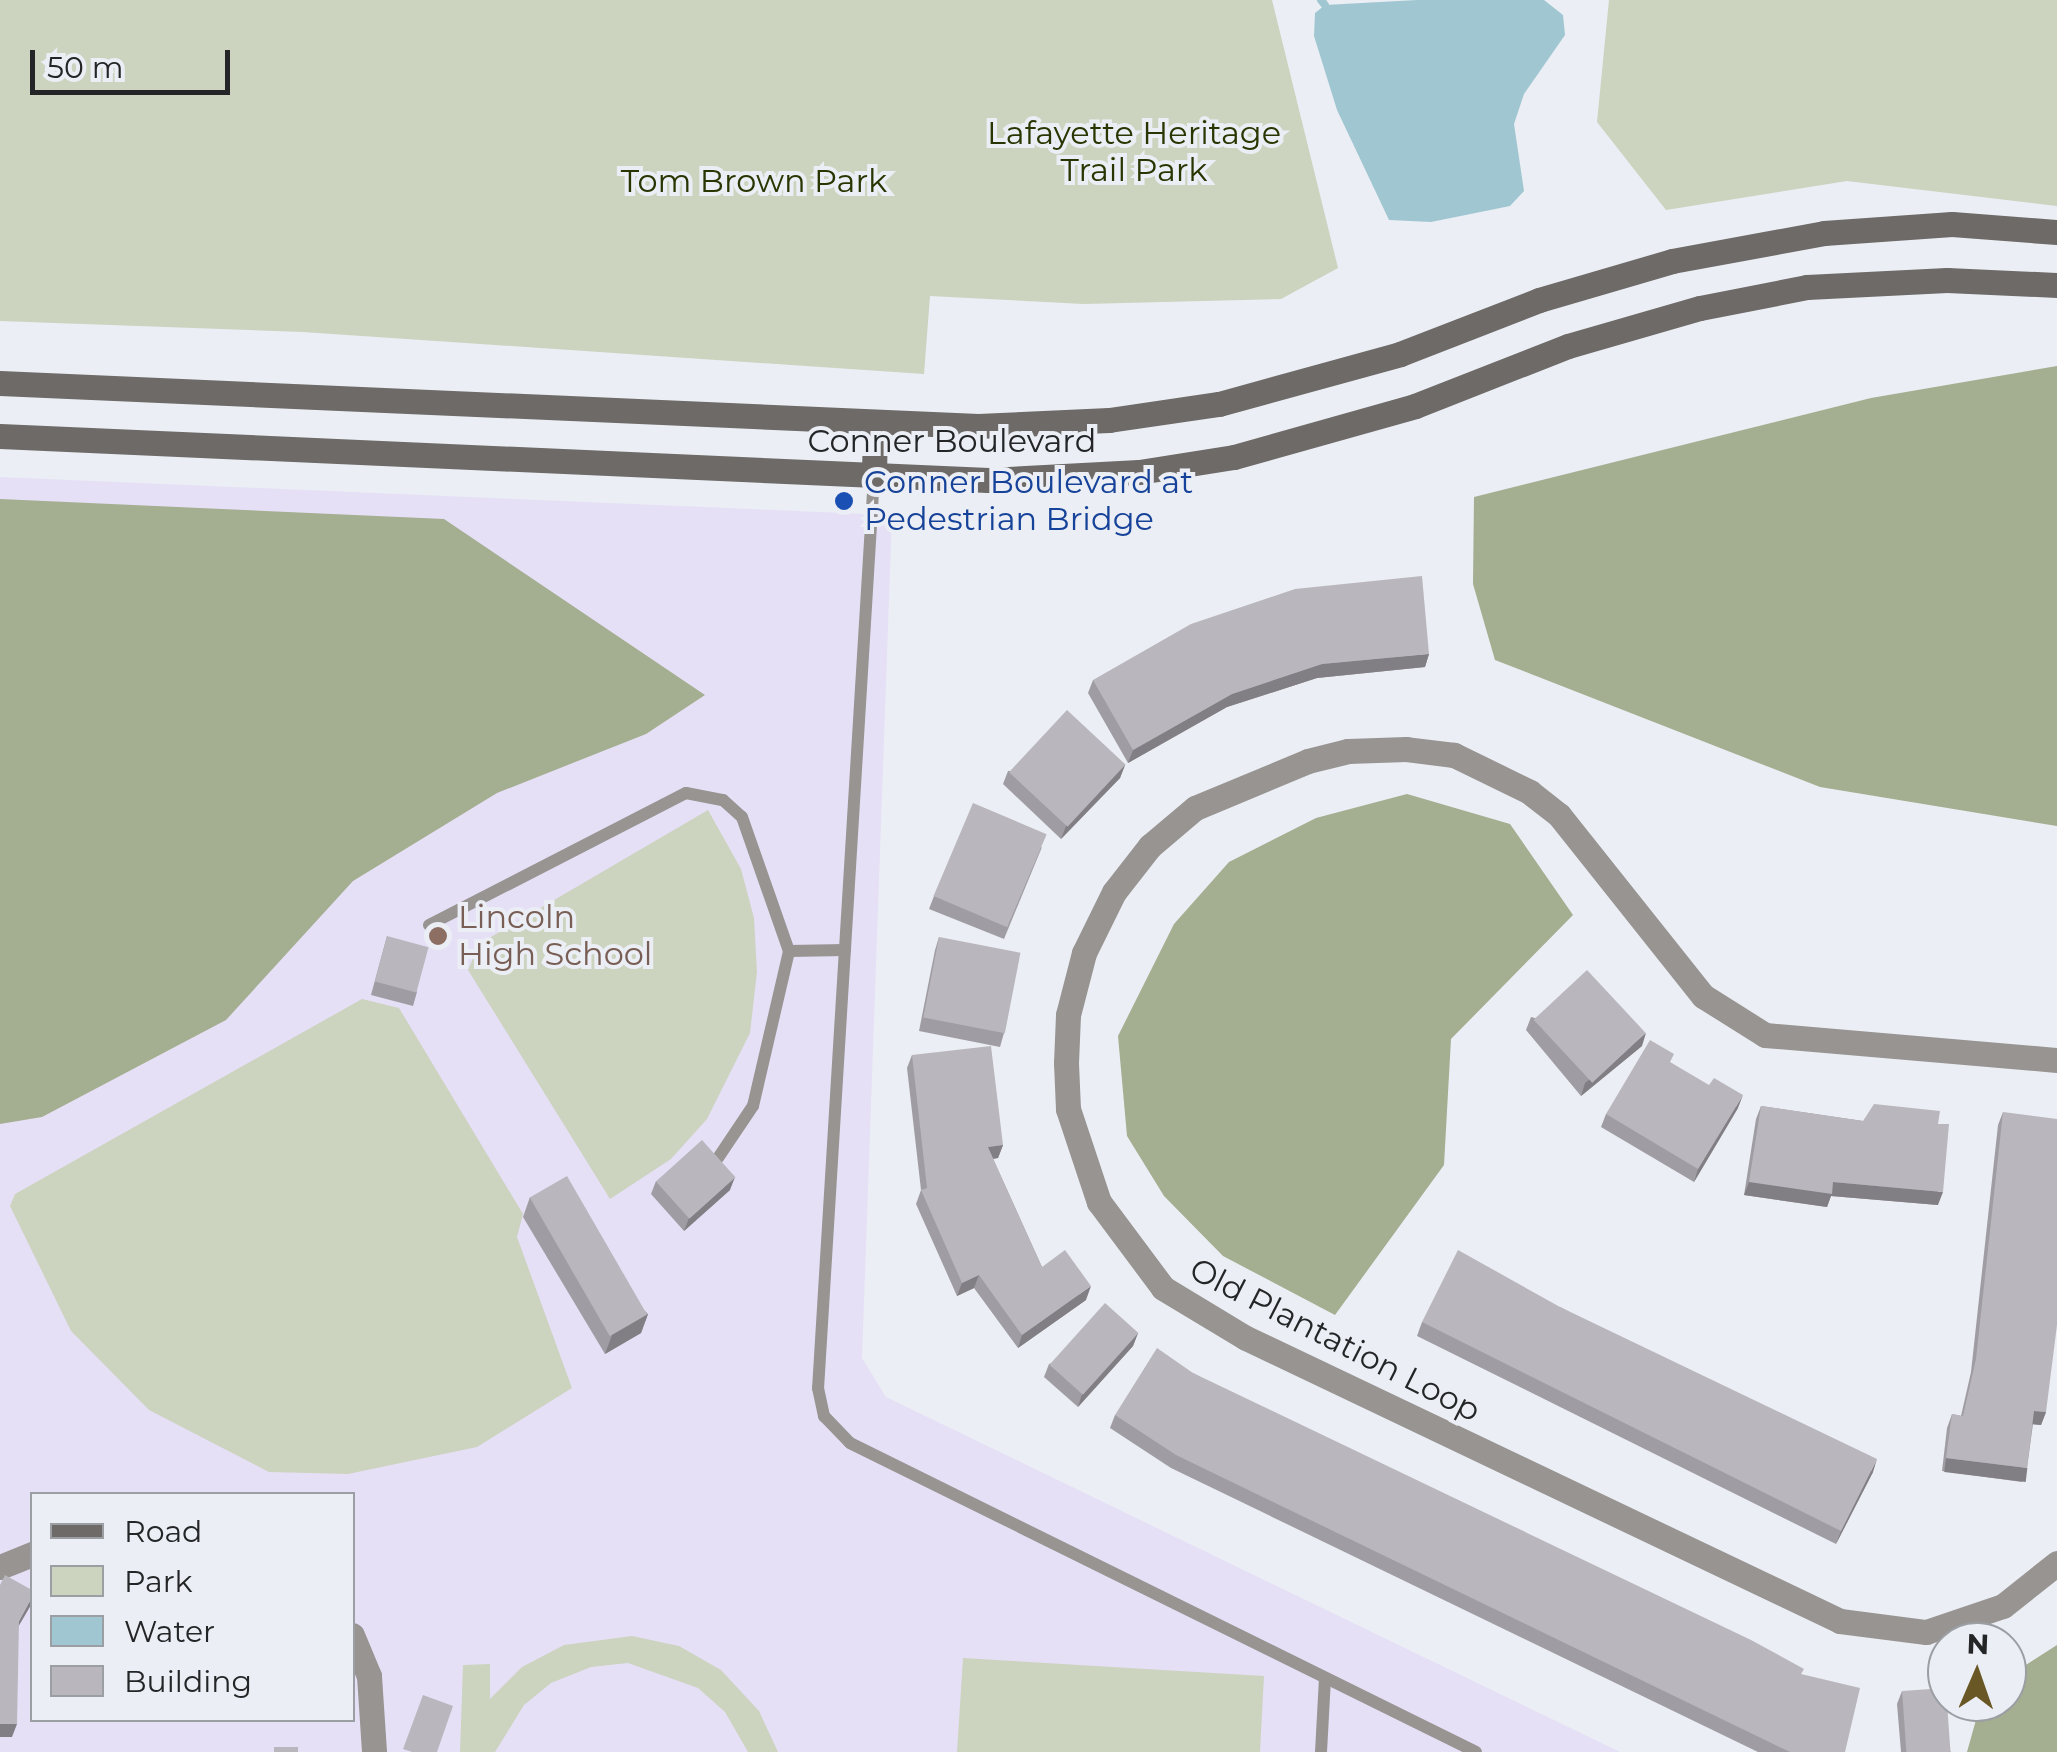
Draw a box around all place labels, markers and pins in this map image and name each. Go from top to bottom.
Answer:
place label: Conner Boulevard at Pedestrian Bridge [864,464,1193,539]
marker: Conner Boulevard at Pedestrian Bridge [833,490,855,512]
place label: Lincoln High School [458,899,652,974]
marker: Lincoln High School [427,925,449,947]

